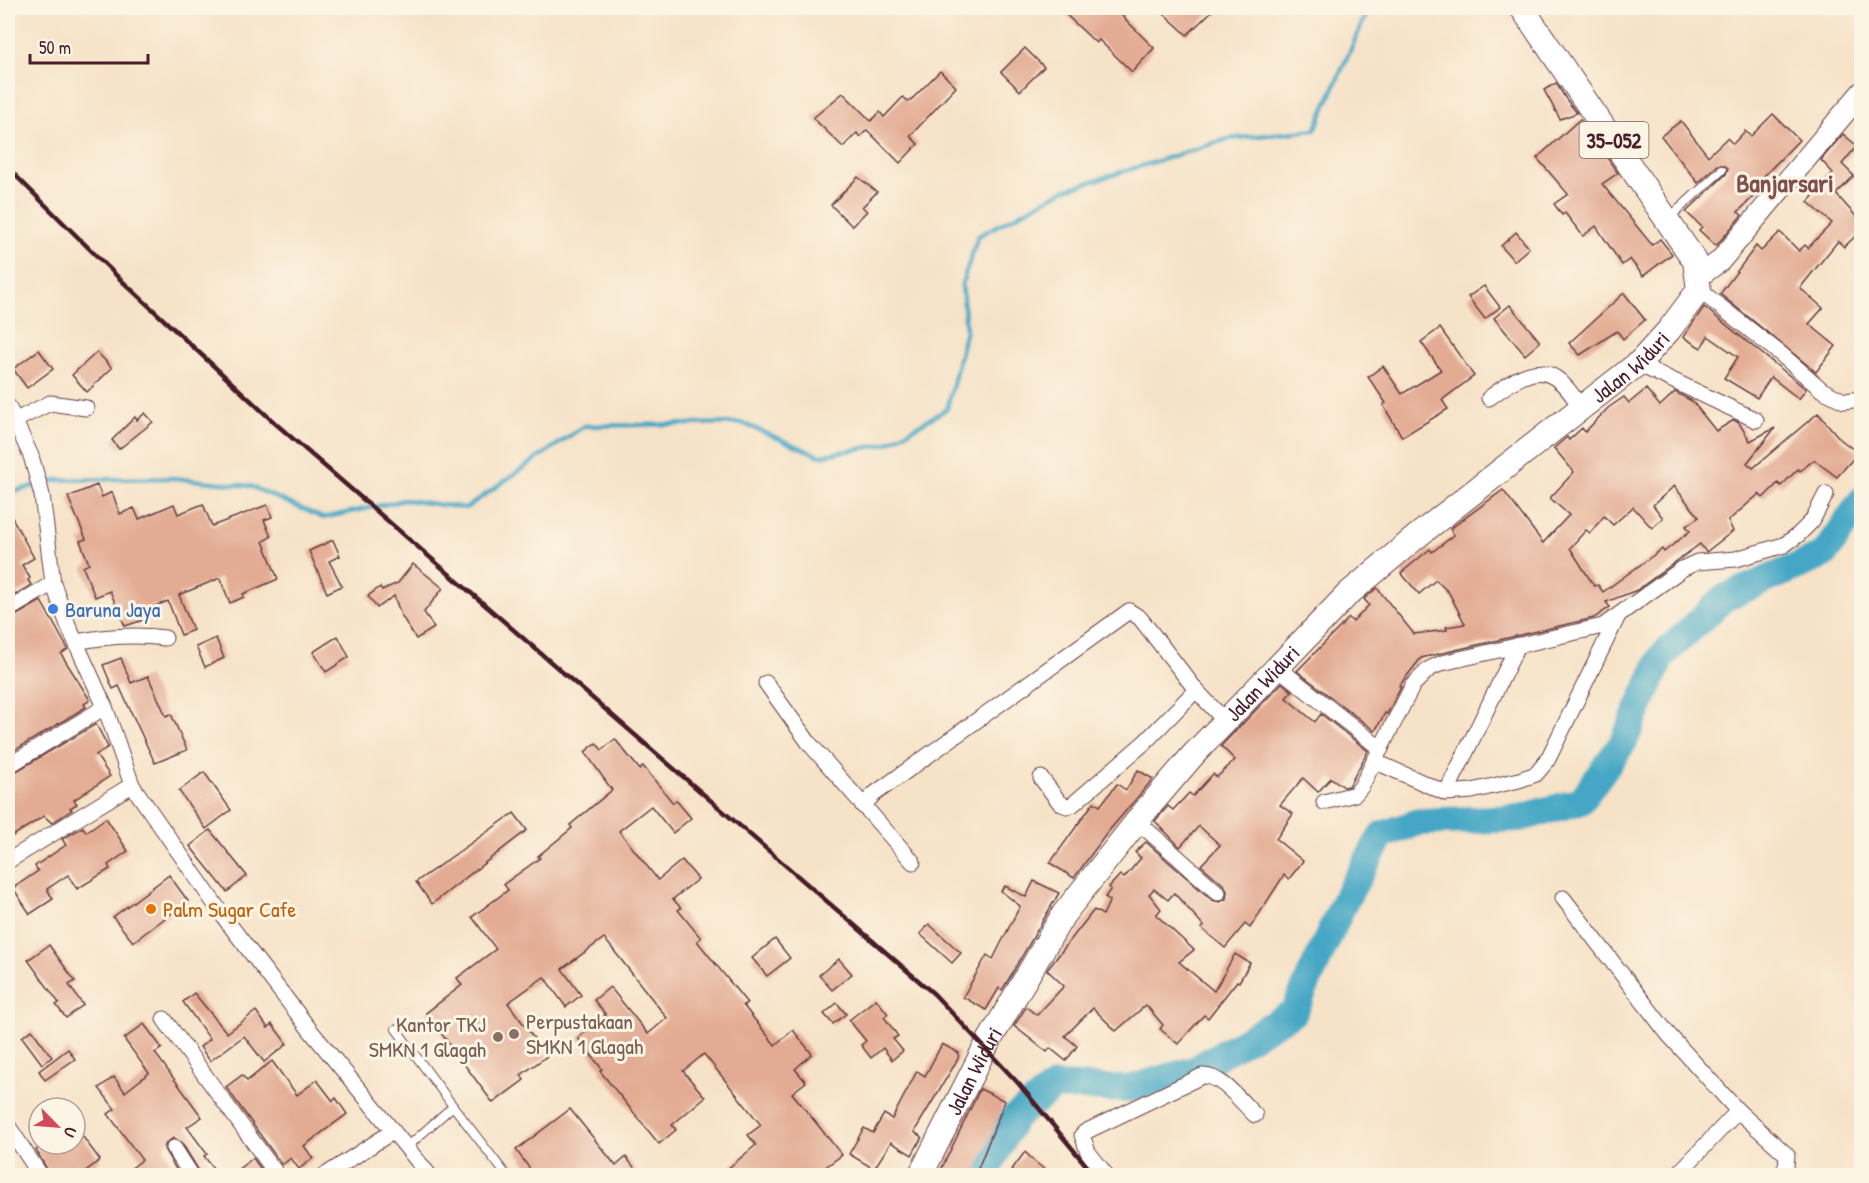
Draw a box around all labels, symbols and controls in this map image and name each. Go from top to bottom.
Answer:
scale bar [30,27,148,65]
text: 50 m [39,35,71,60]
road number: 35-052 [1580,122,1648,158]
district label: Banjarsari [1736,165,1834,200]
street label: Jalan Widuri [1585,324,1676,410]
place label: Baruna Jaya [65,594,161,624]
marker: Baruna Jaya [46,602,60,616]
street label: Jalan Widuri [1218,638,1306,728]
place label: Palm Sugar Cafe [163,894,296,924]
marker: Palm Sugar Cafe [144,902,158,916]
place label: Perpustakaan SMKN 1 Glagah [526,1006,643,1061]
place label: Kantor TKJ SMKN 1 Glagah [369,1009,486,1064]
street label: Jalan Widuri [938,1021,1009,1120]
marker: Perpustakaan SMKN 1 Glagah [507,1027,521,1041]
marker: Kantor TKJ SMKN 1 Glagah [491,1030,505,1044]
north arrow [27,1096,87,1156]
text: U [59,1124,82,1141]

